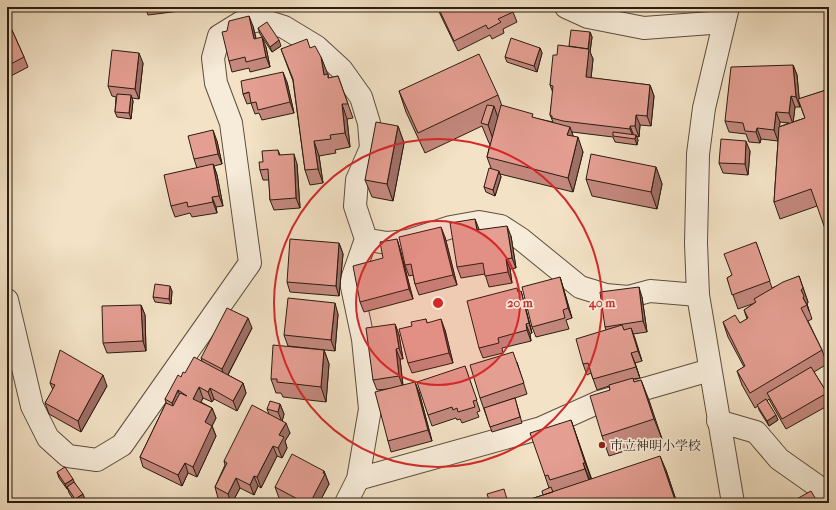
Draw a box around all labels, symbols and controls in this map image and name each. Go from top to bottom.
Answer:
centre of rings [431,296,445,310]
text: 20 m [507,296,534,310]
text: 40 m [588,296,616,311]
place label: 市立神明小学校 [610,438,701,453]
marker: 市立神明小学校 [597,440,607,450]

